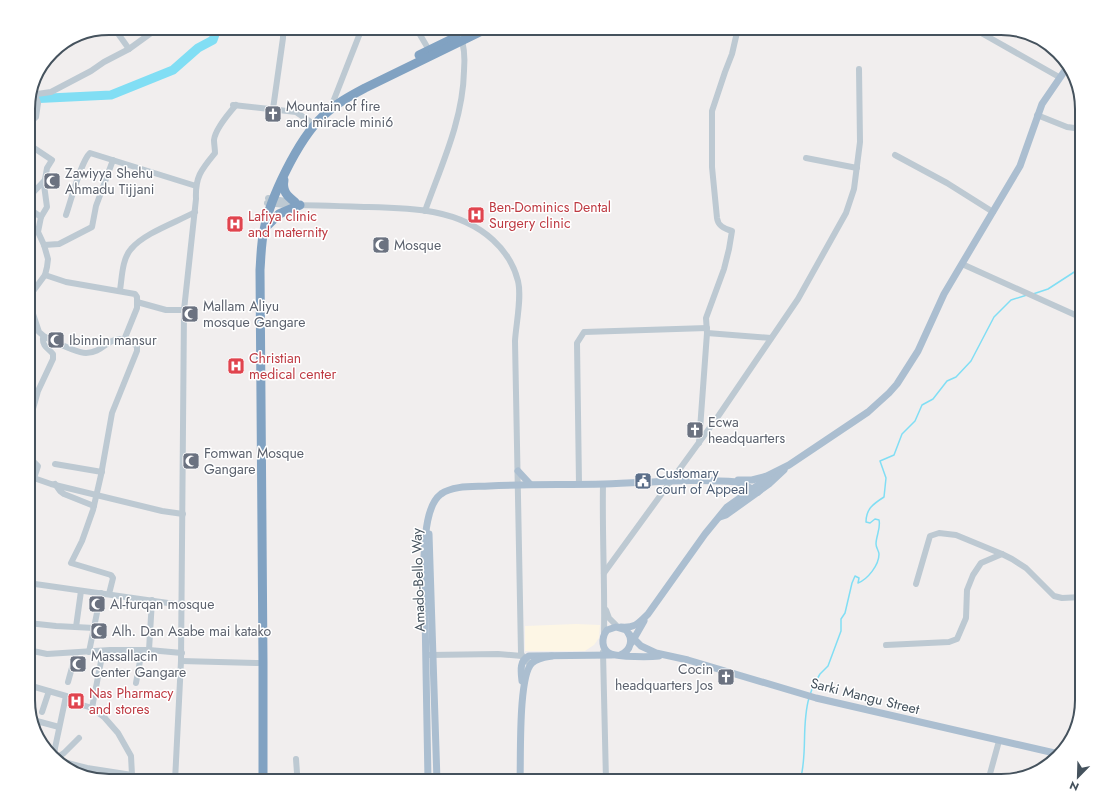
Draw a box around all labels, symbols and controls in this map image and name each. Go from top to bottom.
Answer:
place label: Mountain of fire and miracle mini6 [286,96,393,132]
church icon: Mountain of fire and miracle mini6 [263,104,283,124]
place label: Zawiyya Shehu Ahmadu Tijjani [65,163,155,199]
mosque icon: Zawiyya Shehu Ahmadu Tijjani [42,171,62,191]
place label: Ben-Dominics Dental Surgery clinic [489,197,611,233]
hospital icon: Ben-Dominics Dental Surgery clinic [466,205,486,225]
place label: Lafiya clinic and maternity [248,206,329,242]
hospital icon: Lafiya clinic and maternity [225,214,245,234]
mosque icon: Mosque [371,235,391,255]
place label: Mosque [394,235,441,255]
place label: Mallam Aliyu mosque Gangare [203,296,305,332]
mosque icon: Mallam Aliyu mosque Gangare [180,304,200,324]
mosque icon: Ibinnin mansur [46,330,66,350]
place label: Ibinnin mansur [69,330,157,350]
place label: Christian medical center [249,348,336,384]
hospital icon: Christian medical center [226,356,246,376]
place label: Ecwa headquarters [708,412,786,448]
church icon: Ecwa headquarters [685,420,705,440]
place label: Fomwan Mosque Gangare [204,443,304,479]
mosque icon: Fomwan Mosque Gangare [181,451,201,471]
place label: Customary court of Appeal [656,463,748,499]
public building icon: Customary court of Appeal [633,471,653,491]
street label: Amado-Bello Way [406,527,430,632]
mosque icon: Al-furqan mosque [87,594,107,614]
place label: Al-furqan mosque [110,594,214,614]
mosque icon: Alh. Dan Asabe mai katako [89,621,109,641]
place label: Alh. Dan Asabe mai katako [112,621,271,641]
place label: Massallacin Center Gangare [91,646,186,682]
mosque icon: Massallacin Center Gangare [68,654,88,674]
place label: Cocin headquarters Jos [615,659,713,695]
church icon: Cocin headquarters Jos [716,667,736,687]
street label: Sarki Mangu Street [808,673,922,719]
place label: Nas Pharmacy and stores [89,683,174,719]
hospital icon: Nas Pharmacy and stores [66,691,86,711]
north arrow [1058,757,1098,797]
text: N [1067,777,1081,795]

